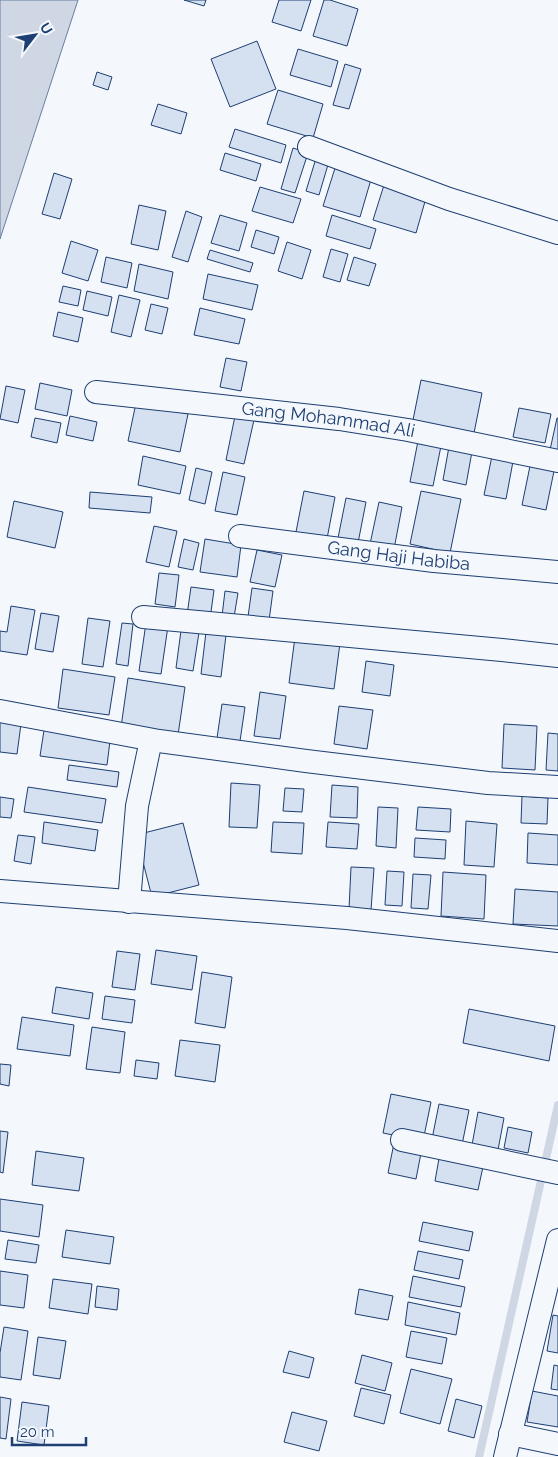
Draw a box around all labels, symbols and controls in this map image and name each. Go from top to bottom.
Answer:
north arrow [10,10,60,60]
text: U [37,20,56,37]
street label: Gang Mohammad Ali [241,397,417,441]
street label: Gang Haji Habiba [326,536,471,574]
scale bar [12,1414,86,1446]
text: 20 m [20,1423,55,1441]

